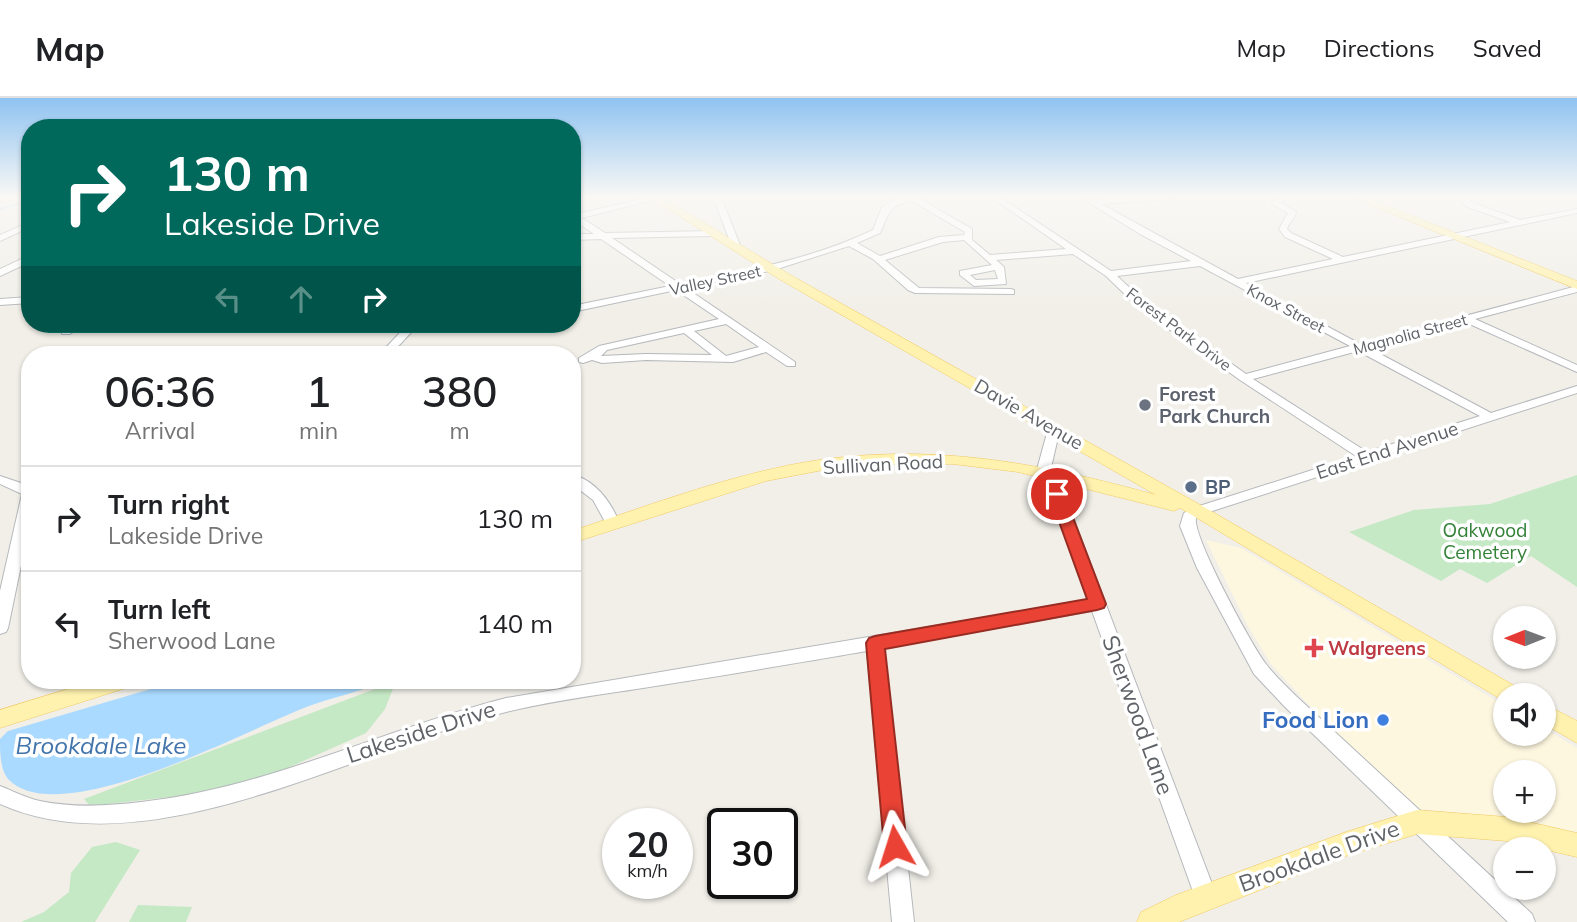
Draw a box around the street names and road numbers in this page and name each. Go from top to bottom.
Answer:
street label: Valley Street [667,260,763,299]
street label: Knox Street [1244,279,1329,337]
street label: Forest Park Drive [1123,283,1235,375]
street label: Magnolia Street [1351,309,1470,359]
street label: Davie Avenue [970,373,1088,455]
street label: East End Avenue [1313,416,1461,484]
street label: Sullivan Road [822,449,944,479]
street label: Sherwood Lane [1096,631,1181,799]
street label: Lakeside Drive [343,694,499,769]
street label: Brookdale Drive [1235,813,1403,898]

